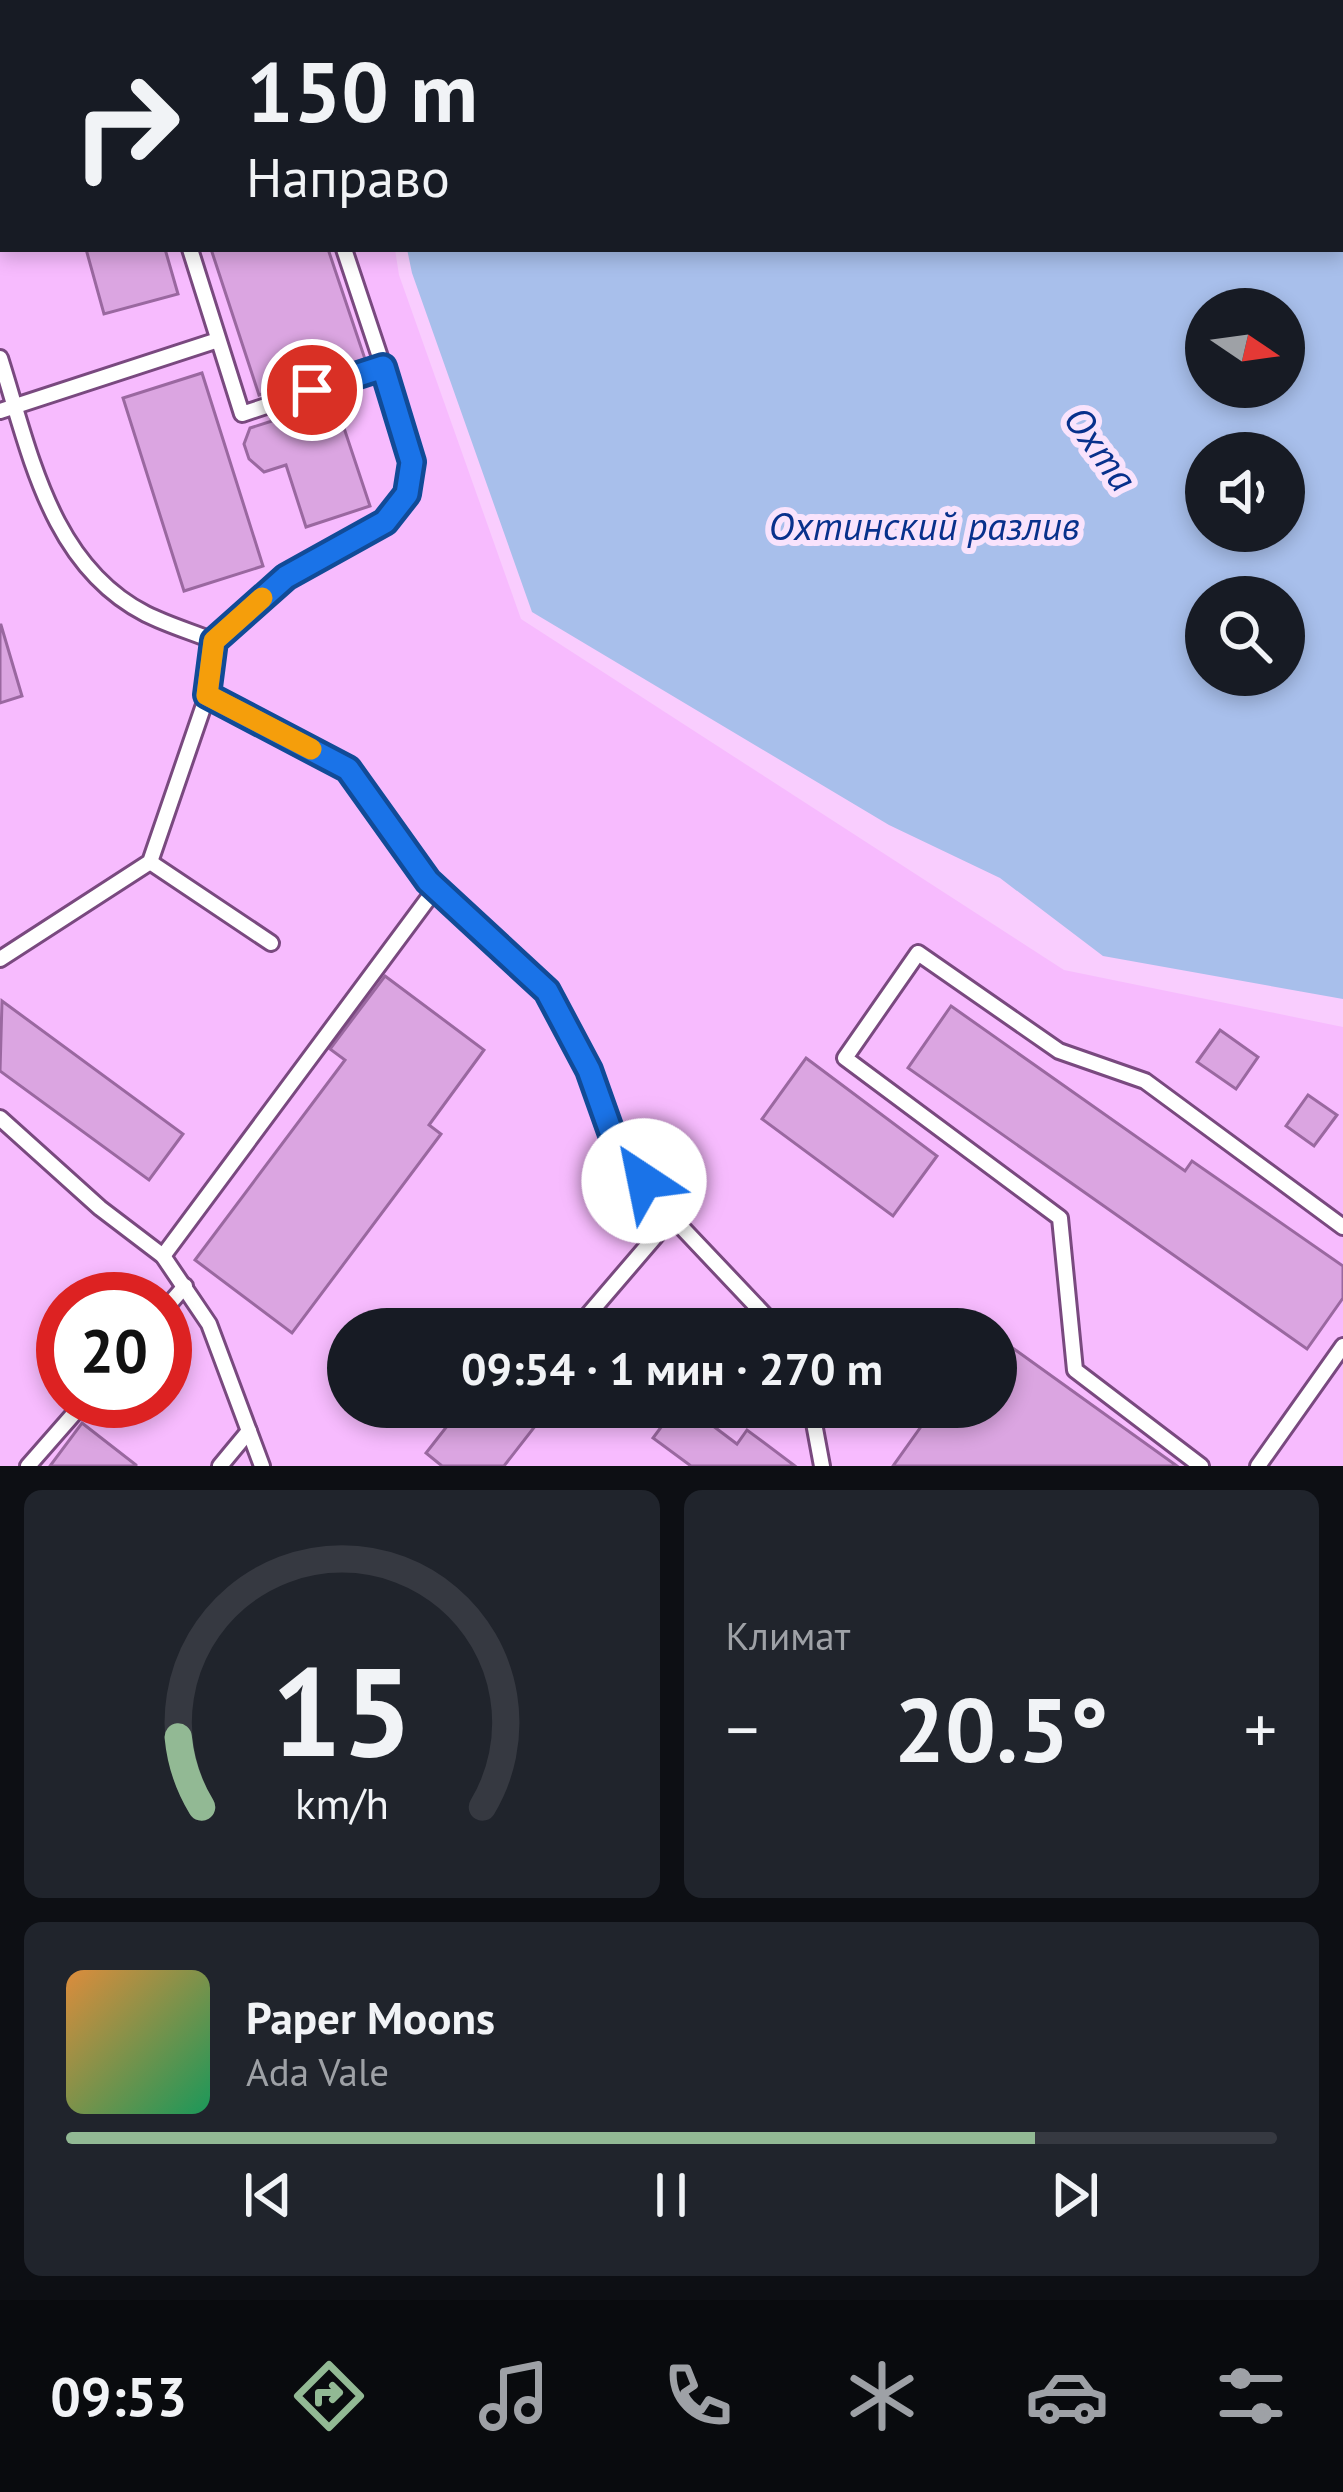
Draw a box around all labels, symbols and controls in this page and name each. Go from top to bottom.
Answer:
text: 150 m [246,36,478,145]
icon: right [48,48,204,204]
text: Направо [246,142,450,212]
north arrow [1185,288,1305,408]
map controls [1185,288,1305,696]
pin [261,339,363,441]
icon: arrive [279,357,345,423]
water label: Охта [1053,395,1149,501]
button: sound [1185,432,1305,552]
water label: Охтинский разлив [769,500,1079,551]
button: search [1185,576,1305,696]
position arrow [581,1118,707,1244]
speed limit sign: 20 [36,1272,192,1428]
text: 09:54 · 1 мин · 270 m [461,1339,883,1397]
text: Климат [726,1610,850,1661]
text: 15 [271,1629,413,1790]
text: 20.5° [894,1670,1109,1787]
text: − [726,1686,759,1771]
text: + [1244,1686,1277,1771]
text: km/h [295,1775,389,1831]
text: Paper Moons [246,1988,495,2046]
text: Ada Vale [246,2046,389,2097]
icon: previous [235,2162,301,2228]
icon: pause [638,2162,704,2228]
icon: next [1042,2162,1108,2228]
icon: directions [287,2354,371,2438]
icon: music [472,2354,556,2438]
icon: phone [656,2354,740,2438]
icon: climate [840,2354,924,2438]
icon: car [1025,2354,1109,2438]
icon: filters [1209,2354,1293,2438]
text: 09:53 [50,2361,187,2431]

